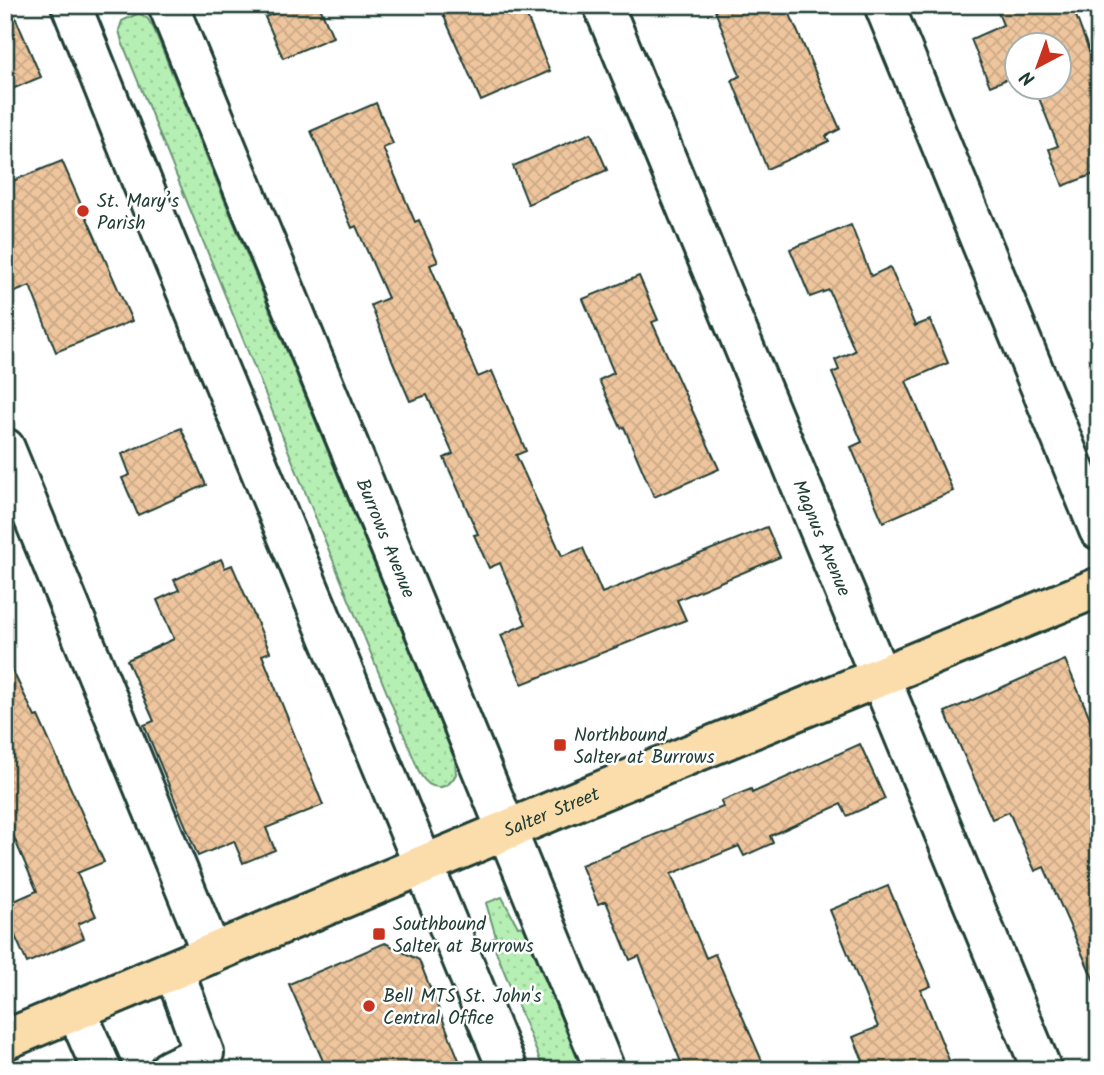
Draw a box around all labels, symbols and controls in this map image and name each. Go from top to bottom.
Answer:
north arrow [1002,32,1072,102]
text: N [1014,62,1043,93]
place label: St. Mary’s Parish [97,187,179,239]
marker: St. Mary’s Parish [75,203,91,219]
street label: Burrows Avenue [347,474,423,603]
street label: Magnus Avenue [783,475,858,602]
place label: Northbound Salter at Burrows [574,721,715,773]
marker: Northbound Salter at Burrows [552,737,568,753]
street label: Salter Street [499,780,605,847]
place label: Southbound Salter at Burrows [393,910,534,962]
marker: Southbound Salter at Burrows [371,926,387,942]
place label: Bell MTS St. John's Central Office [383,982,542,1034]
marker: Bell MTS St. John's Central Office [361,998,377,1014]

